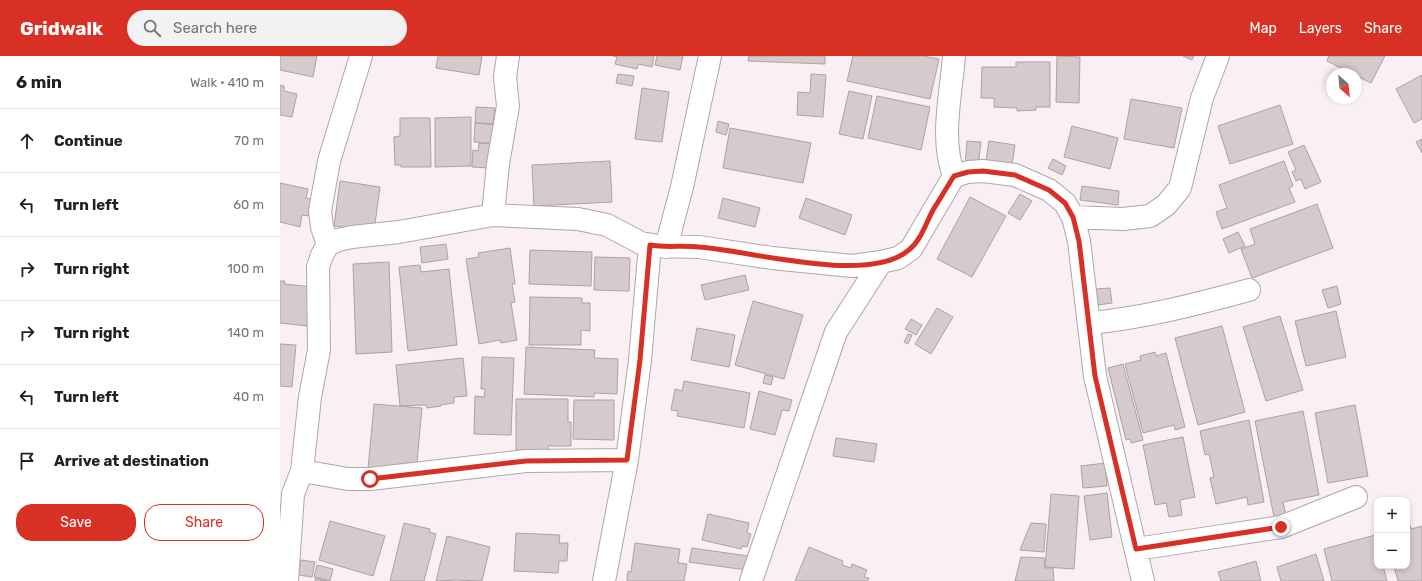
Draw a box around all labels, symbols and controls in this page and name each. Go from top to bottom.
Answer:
search box [127,10,407,46]
text: Gridwalk [20,17,103,40]
icon: search [141,17,163,39]
text: Search here [173,19,257,37]
text: Map [1250,20,1277,37]
text: Layers [1299,20,1342,37]
text: Share [1364,20,1402,37]
north arrow [1326,68,1362,104]
text: 6 min [16,72,62,92]
text: Walk · 410 m [190,75,264,90]
icon: ahead [16,130,38,152]
text: Continue [54,132,123,150]
text: 70 m [234,133,264,148]
icon: left [16,194,38,216]
text: Turn left [54,196,119,214]
text: 60 m [233,197,264,212]
icon: right [16,258,38,280]
text: Turn right [54,260,129,278]
text: 100 m [227,261,264,276]
icon: right [16,322,38,344]
text: Turn right [54,324,129,342]
text: 140 m [227,325,264,340]
icon: left [16,386,38,408]
text: Turn left [54,388,119,406]
text: 40 m [233,389,264,404]
icon: arrive [16,450,38,472]
text: Arrive at destination [54,452,209,470]
route start [361,470,379,488]
map controls [1374,497,1410,569]
button: + [1374,497,1410,533]
button: Save [16,504,136,541]
button: Share [144,504,264,541]
route end [1272,518,1290,536]
button: − [1374,533,1410,569]

